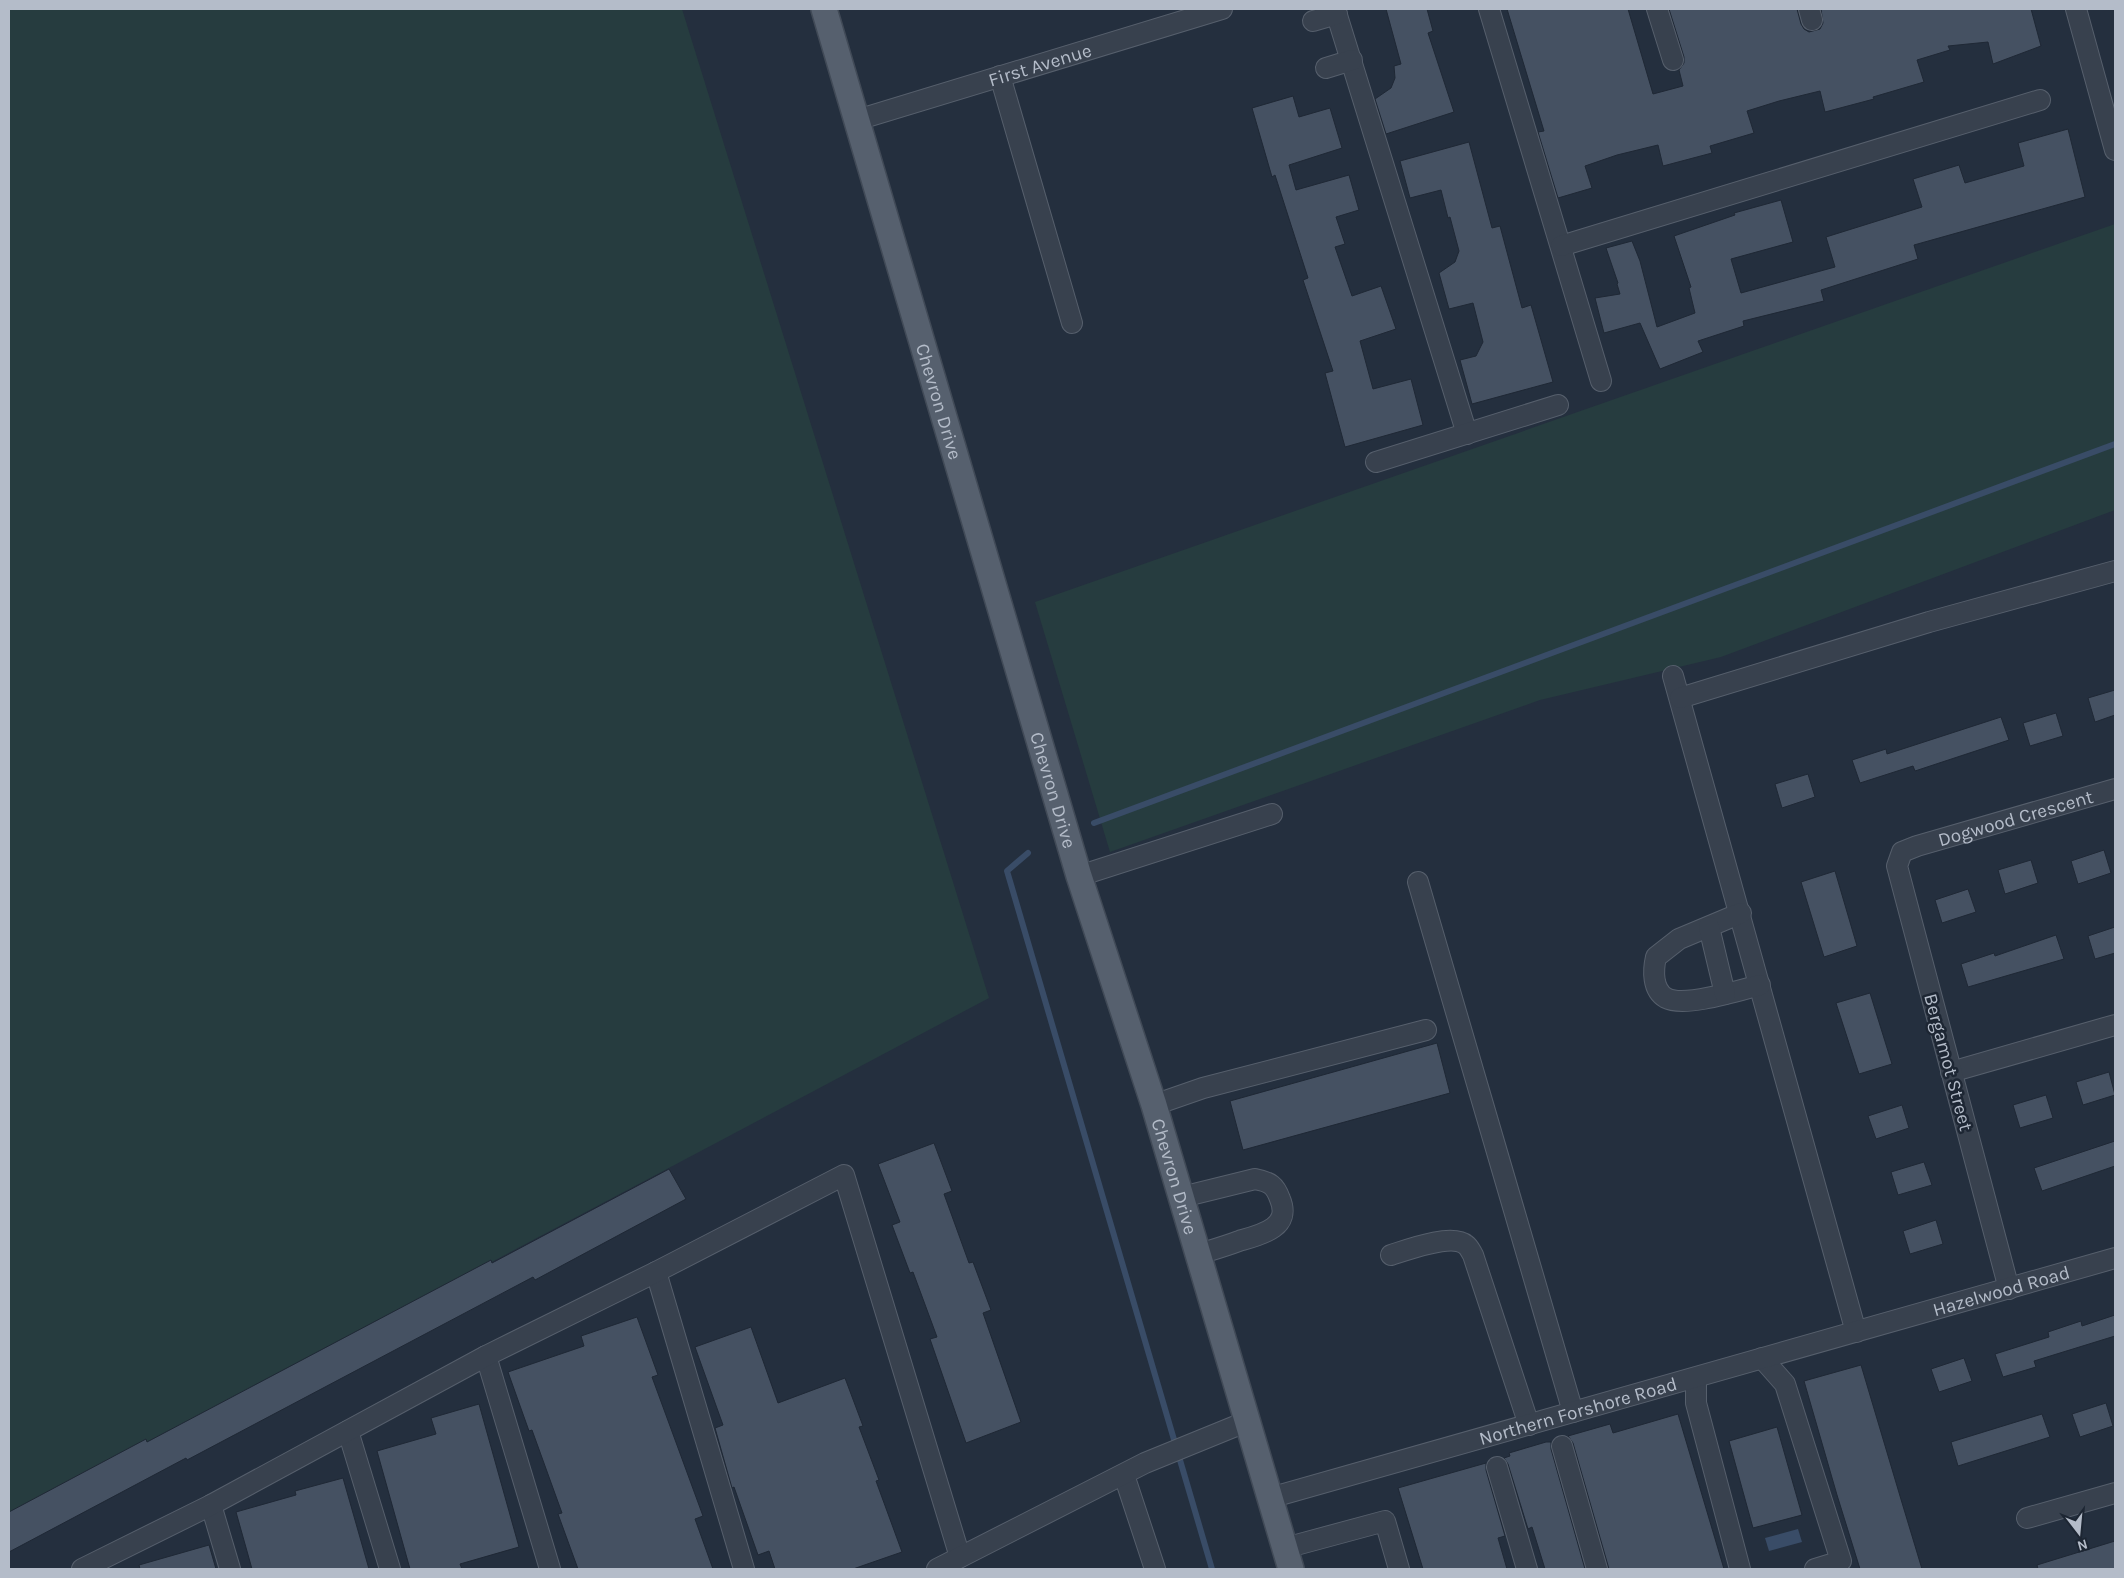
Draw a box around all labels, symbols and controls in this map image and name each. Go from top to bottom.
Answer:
street label: First Avenue [986,39,1094,91]
street label: Chevron Drive [911,341,966,462]
street label: Chevron Drive [1025,729,1080,851]
street label: Dogwood Crescent [1936,786,2096,851]
street label: Bergamot Street [1919,991,1977,1133]
street label: Chevron Drive [1147,1116,1202,1237]
street label: Hazelwood Road [1930,1261,2072,1321]
street label: Northern Forshore Road [1476,1373,1680,1450]
north arrow [2054,1508,2104,1558]
text: N [2075,1535,2090,1555]

